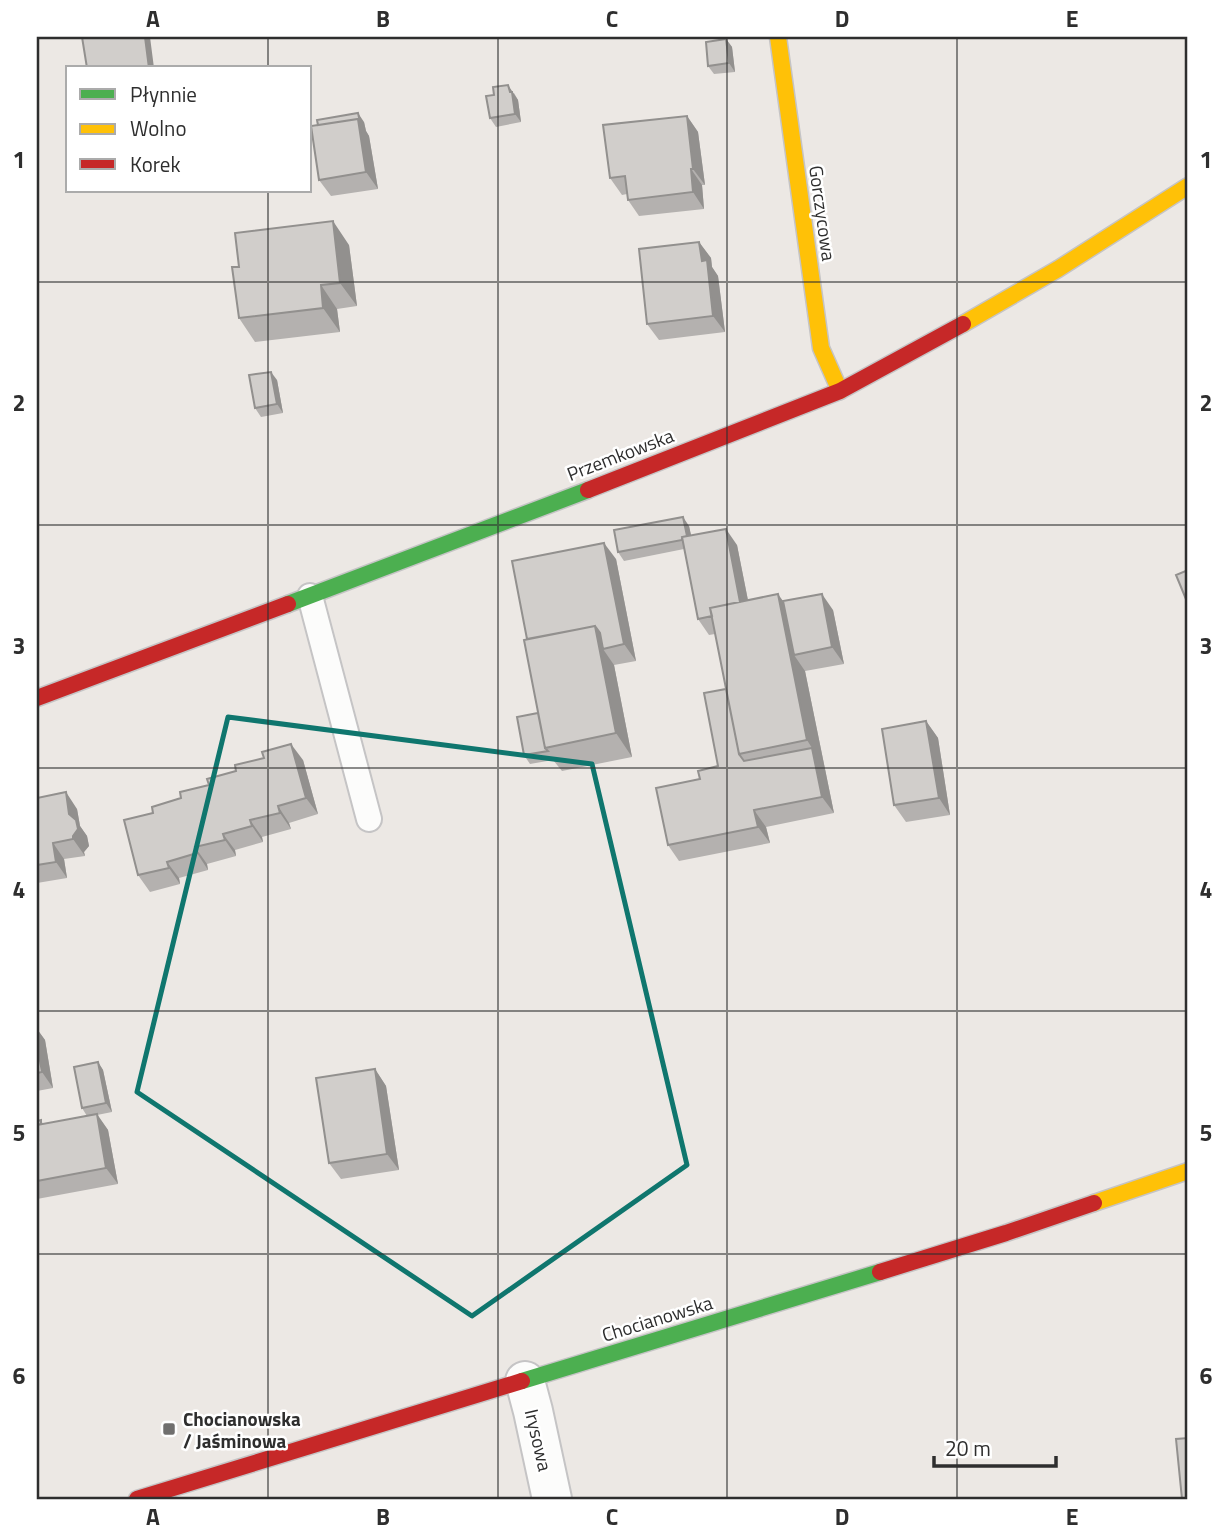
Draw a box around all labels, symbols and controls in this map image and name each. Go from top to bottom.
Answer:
text: A [146,1,160,36]
text: B [376,1,390,36]
text: C [606,1,618,36]
text: D [835,1,849,36]
text: E [1066,1,1078,36]
legend [66,66,312,192]
text: Płynnie [130,78,197,110]
text: Wolno [130,112,187,144]
text: 1 [13,142,25,177]
text: 1 [1200,142,1212,177]
text: Korek [130,148,180,180]
street label: Gorczycowa [802,163,844,263]
text: 2 [13,385,25,420]
text: 2 [1200,385,1212,420]
street label: Przemkowska [562,420,678,488]
text: 3 [13,628,25,663]
text: 3 [1200,628,1212,663]
text: 4 [13,872,25,907]
text: 4 [1200,872,1212,907]
text: 5 [13,1115,25,1150]
text: 5 [1200,1115,1212,1150]
street label: Chocianowska [598,1287,716,1349]
text: 6 [13,1358,26,1393]
text: 6 [1200,1358,1213,1393]
place label: Chocianowska / Jaśminowa [183,1404,301,1455]
street label: Irysowa [518,1406,560,1474]
marker: Chocianowska / Jaśminowa [161,1421,177,1437]
scale bar [934,1424,1057,1468]
text: 20 m [945,1432,991,1464]
text: A [146,1499,160,1534]
text: B [376,1499,390,1534]
text: C [606,1499,618,1534]
text: D [835,1499,849,1534]
text: E [1066,1499,1078,1534]

